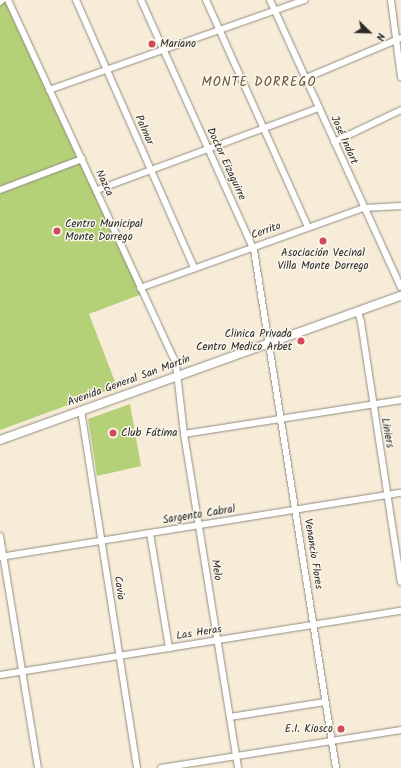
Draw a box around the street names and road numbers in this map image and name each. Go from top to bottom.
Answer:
street label: Palmar [132,113,156,147]
street label: José Indart [327,114,361,166]
street label: Doctor Eizaguirre [203,126,249,202]
street label: Nazca [92,168,116,198]
street label: Cerrito [249,220,283,242]
street label: Avenida General San Martín [66,353,192,409]
street label: Liniers [378,417,396,449]
street label: Sargento Cabral [162,503,236,527]
street label: Venancio Flores [301,518,325,590]
street label: Melo [208,558,224,582]
street label: Cavia [111,575,127,601]
street label: Las Heras [175,623,223,643]

